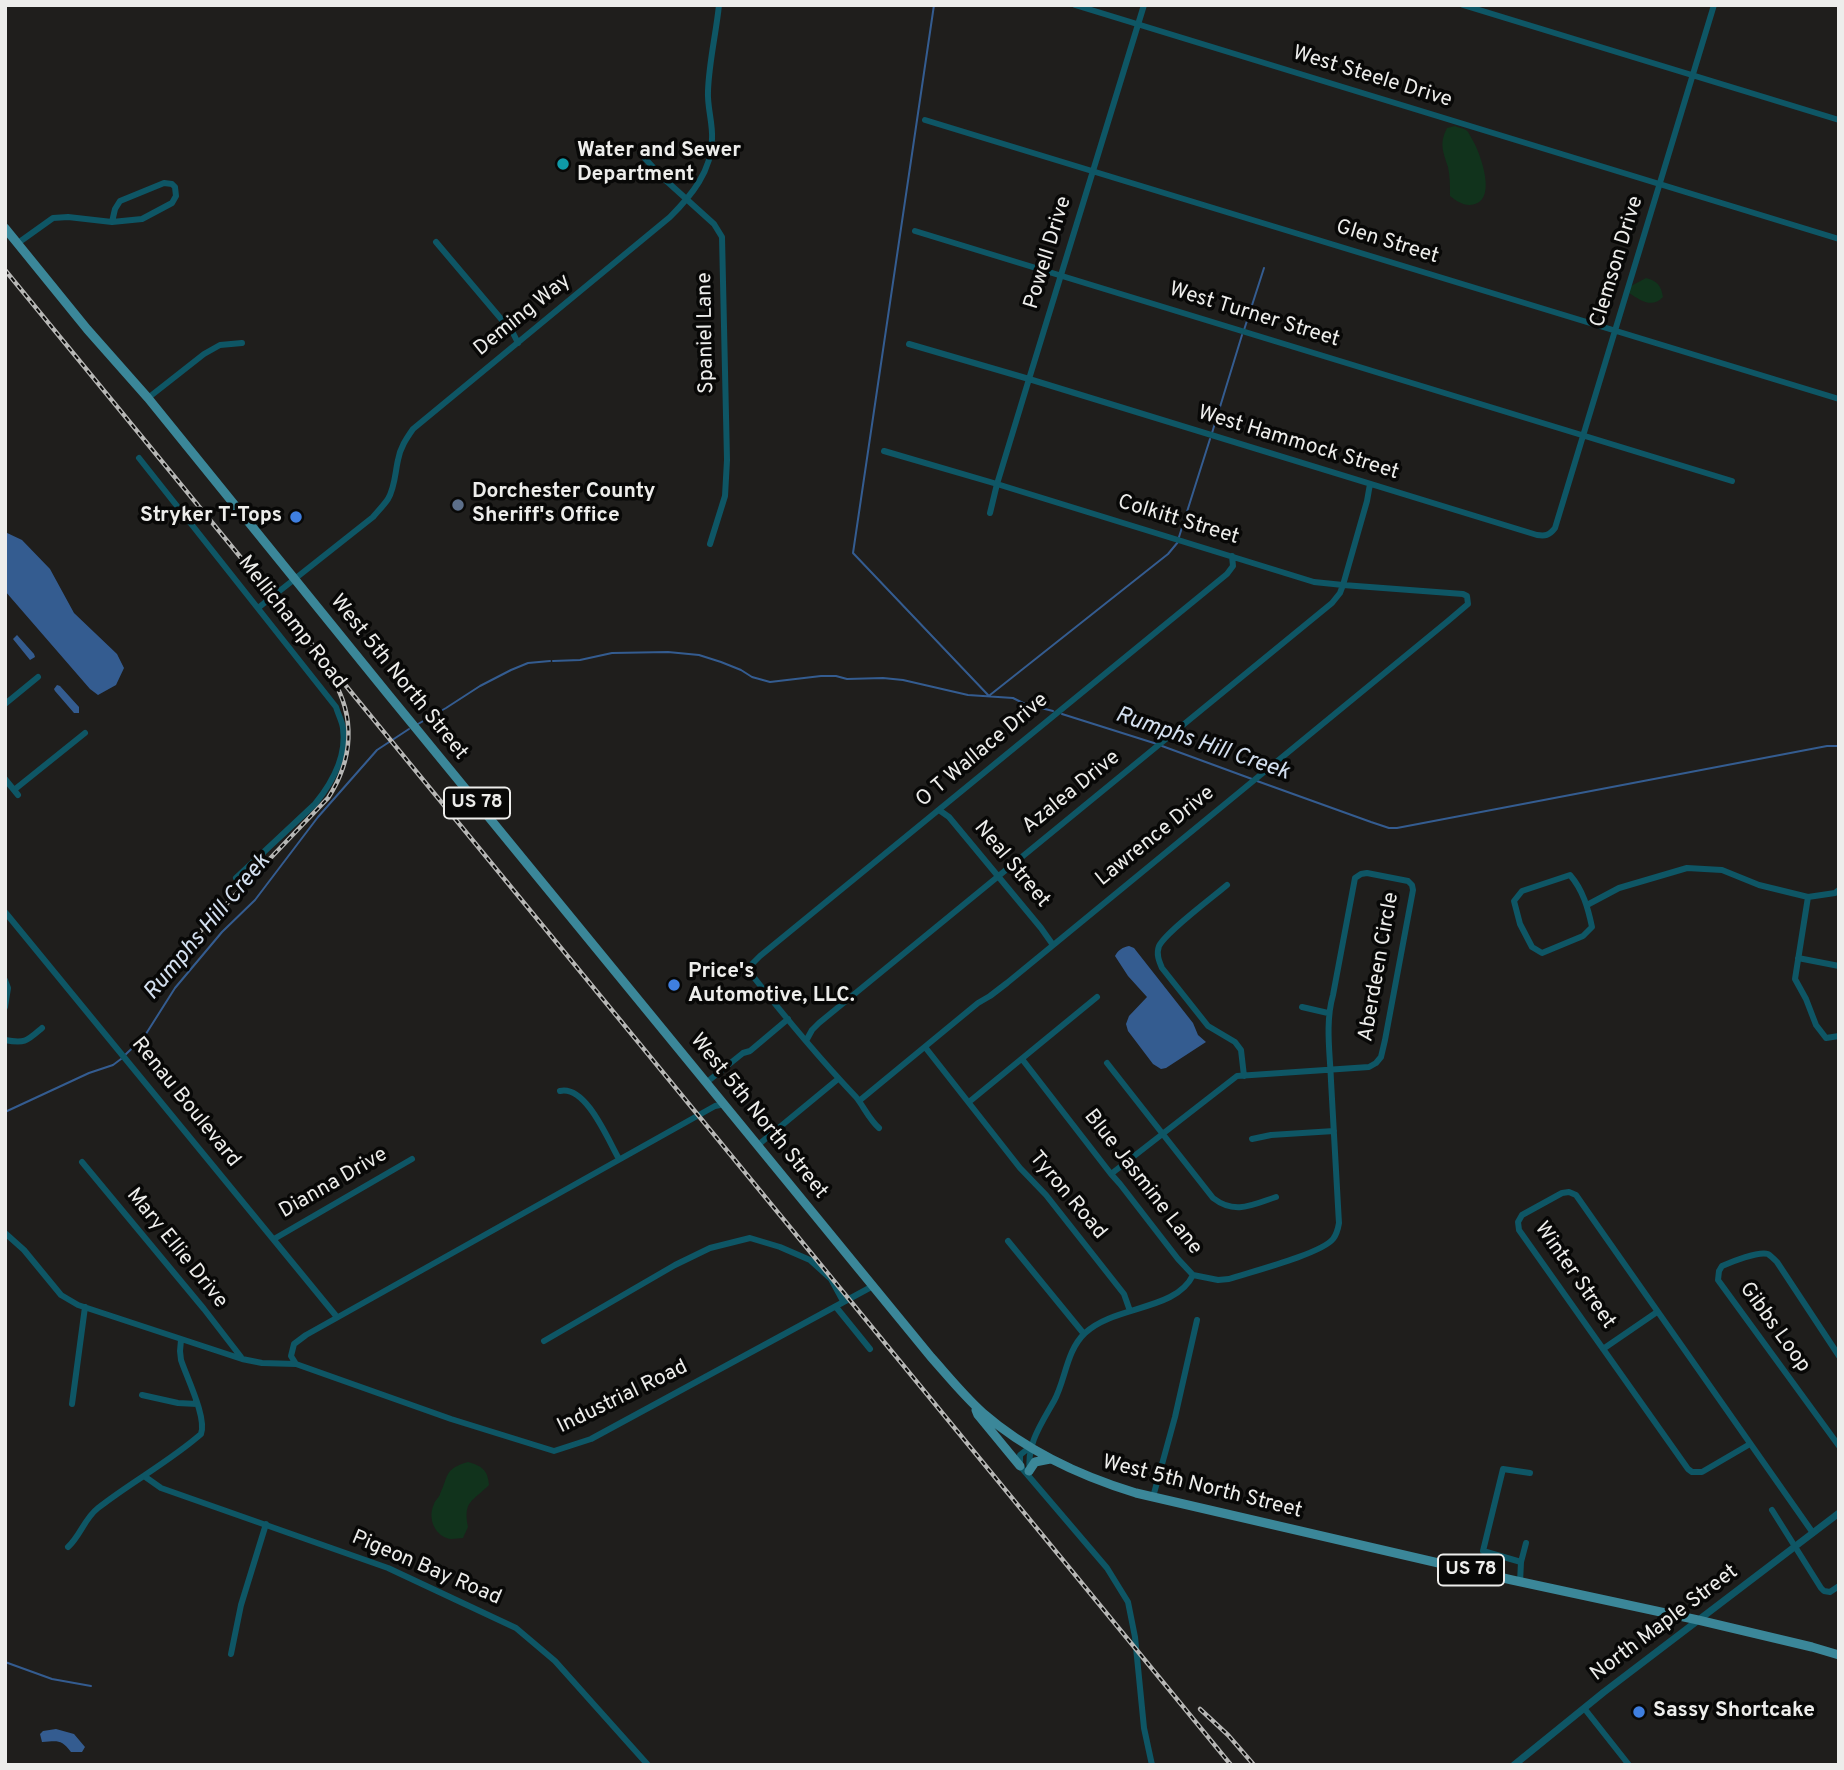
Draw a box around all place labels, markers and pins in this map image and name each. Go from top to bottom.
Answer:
place label: Water and Sewer Department [577,139,741,189]
marker: Water and Sewer Department [555,156,571,172]
place label: Dorchester County Sheriff's Office [472,480,655,530]
marker: Dorchester County Sheriff's Office [450,497,466,513]
place label: Stryker T-Tops [140,504,282,530]
marker: Stryker T-Tops [288,509,304,525]
place label: Price's Automotive, LLC. [688,960,855,1010]
marker: Price's Automotive, LLC. [666,977,682,993]
place label: Sassy Shortcake [1653,1699,1815,1725]
marker: Sassy Shortcake [1631,1704,1647,1720]

